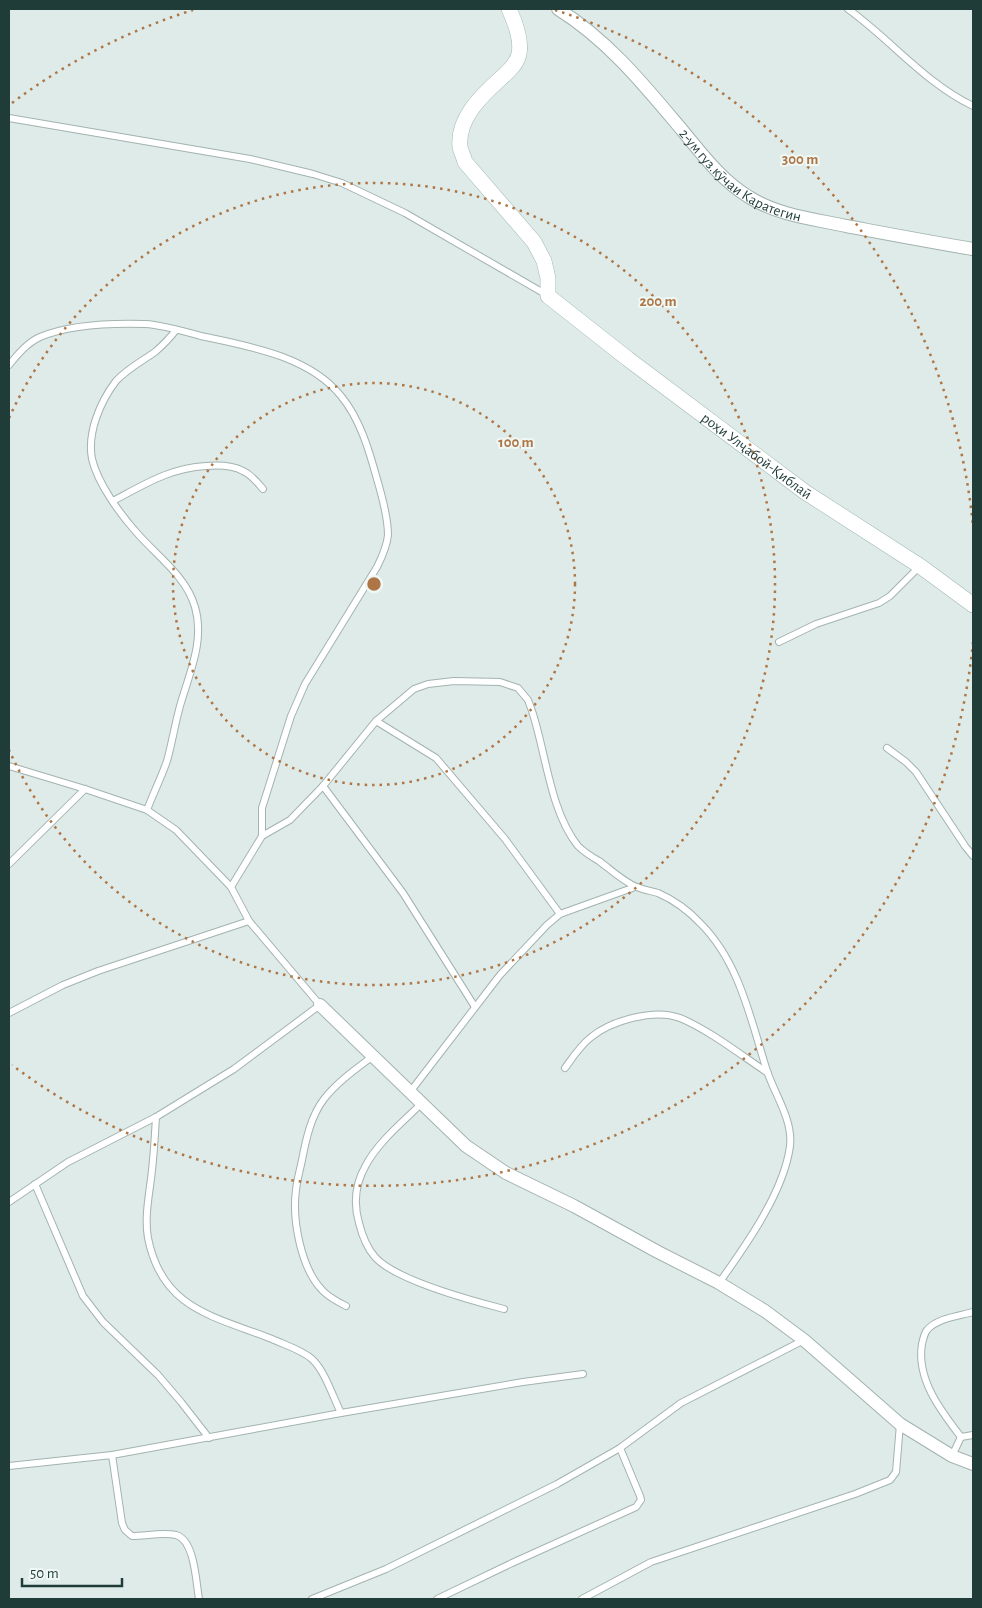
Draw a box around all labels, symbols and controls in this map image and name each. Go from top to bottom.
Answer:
street label: 2-ум гуз.кӯчаи Каратегин [677,126,803,224]
text: 300 m [782,152,818,167]
text: 200 m [639,294,677,309]
street label: роҳи Улҷабой-Қиблаӣ [699,410,815,502]
text: 100 m [498,435,534,450]
centre of rings [365,575,383,593]
scale bar [22,1556,122,1588]
text: 50 m [30,1566,59,1581]

